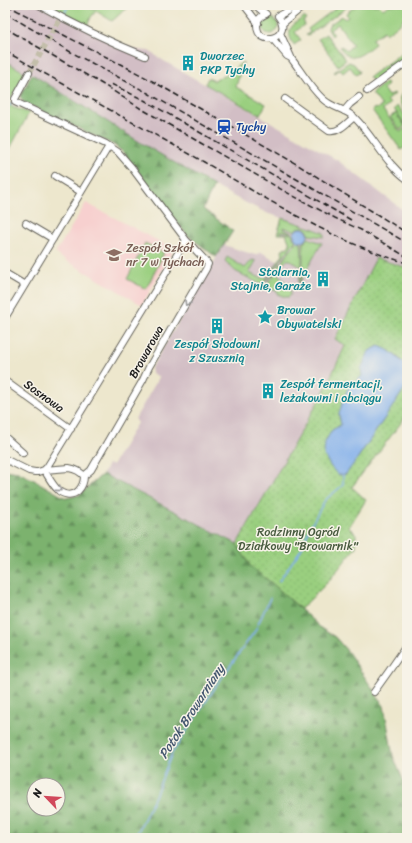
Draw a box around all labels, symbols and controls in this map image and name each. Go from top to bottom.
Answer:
place label: Dworzec PKP Tychy [200,45,256,81]
building icon: Dworzec PKP Tychy [179,54,197,72]
place label: Tychy [236,116,267,138]
station icon: Tychy [215,118,233,136]
place label: Zespół Szkół nr 7 w Tychach [126,237,204,273]
school or university icon: Zespół Szkół nr 7 w Tychach [105,246,123,264]
place label: Stolarnia, Stajnie, Garaże [230,261,311,297]
building icon: Stolarnia, Stajnie, Garaże [314,270,332,288]
one-way arrow [184,299,191,306]
place label: Browar Obywatelski [277,299,342,335]
place icon: Browar Obywatelski [256,308,274,326]
building icon: Zespół Słodowni z Szusznią [208,317,226,335]
street label: Browarowa [122,321,170,383]
place label: Zespół Słodowni z Szusznią [174,333,261,369]
place label: Zespół fermentacji, leżakowni i obciągu [280,373,383,409]
street label: Sosnowa [19,374,69,418]
building icon: Zespół fermentacji, leżakowni i obciągu [259,382,277,400]
one-way arrow [54,484,61,491]
park label: Rodzinny Ogród Działkowy "Browarnik" [238,521,359,557]
water label: Potok Browarniany [152,657,232,763]
north arrow [26,777,66,817]
text: N [27,785,48,801]

